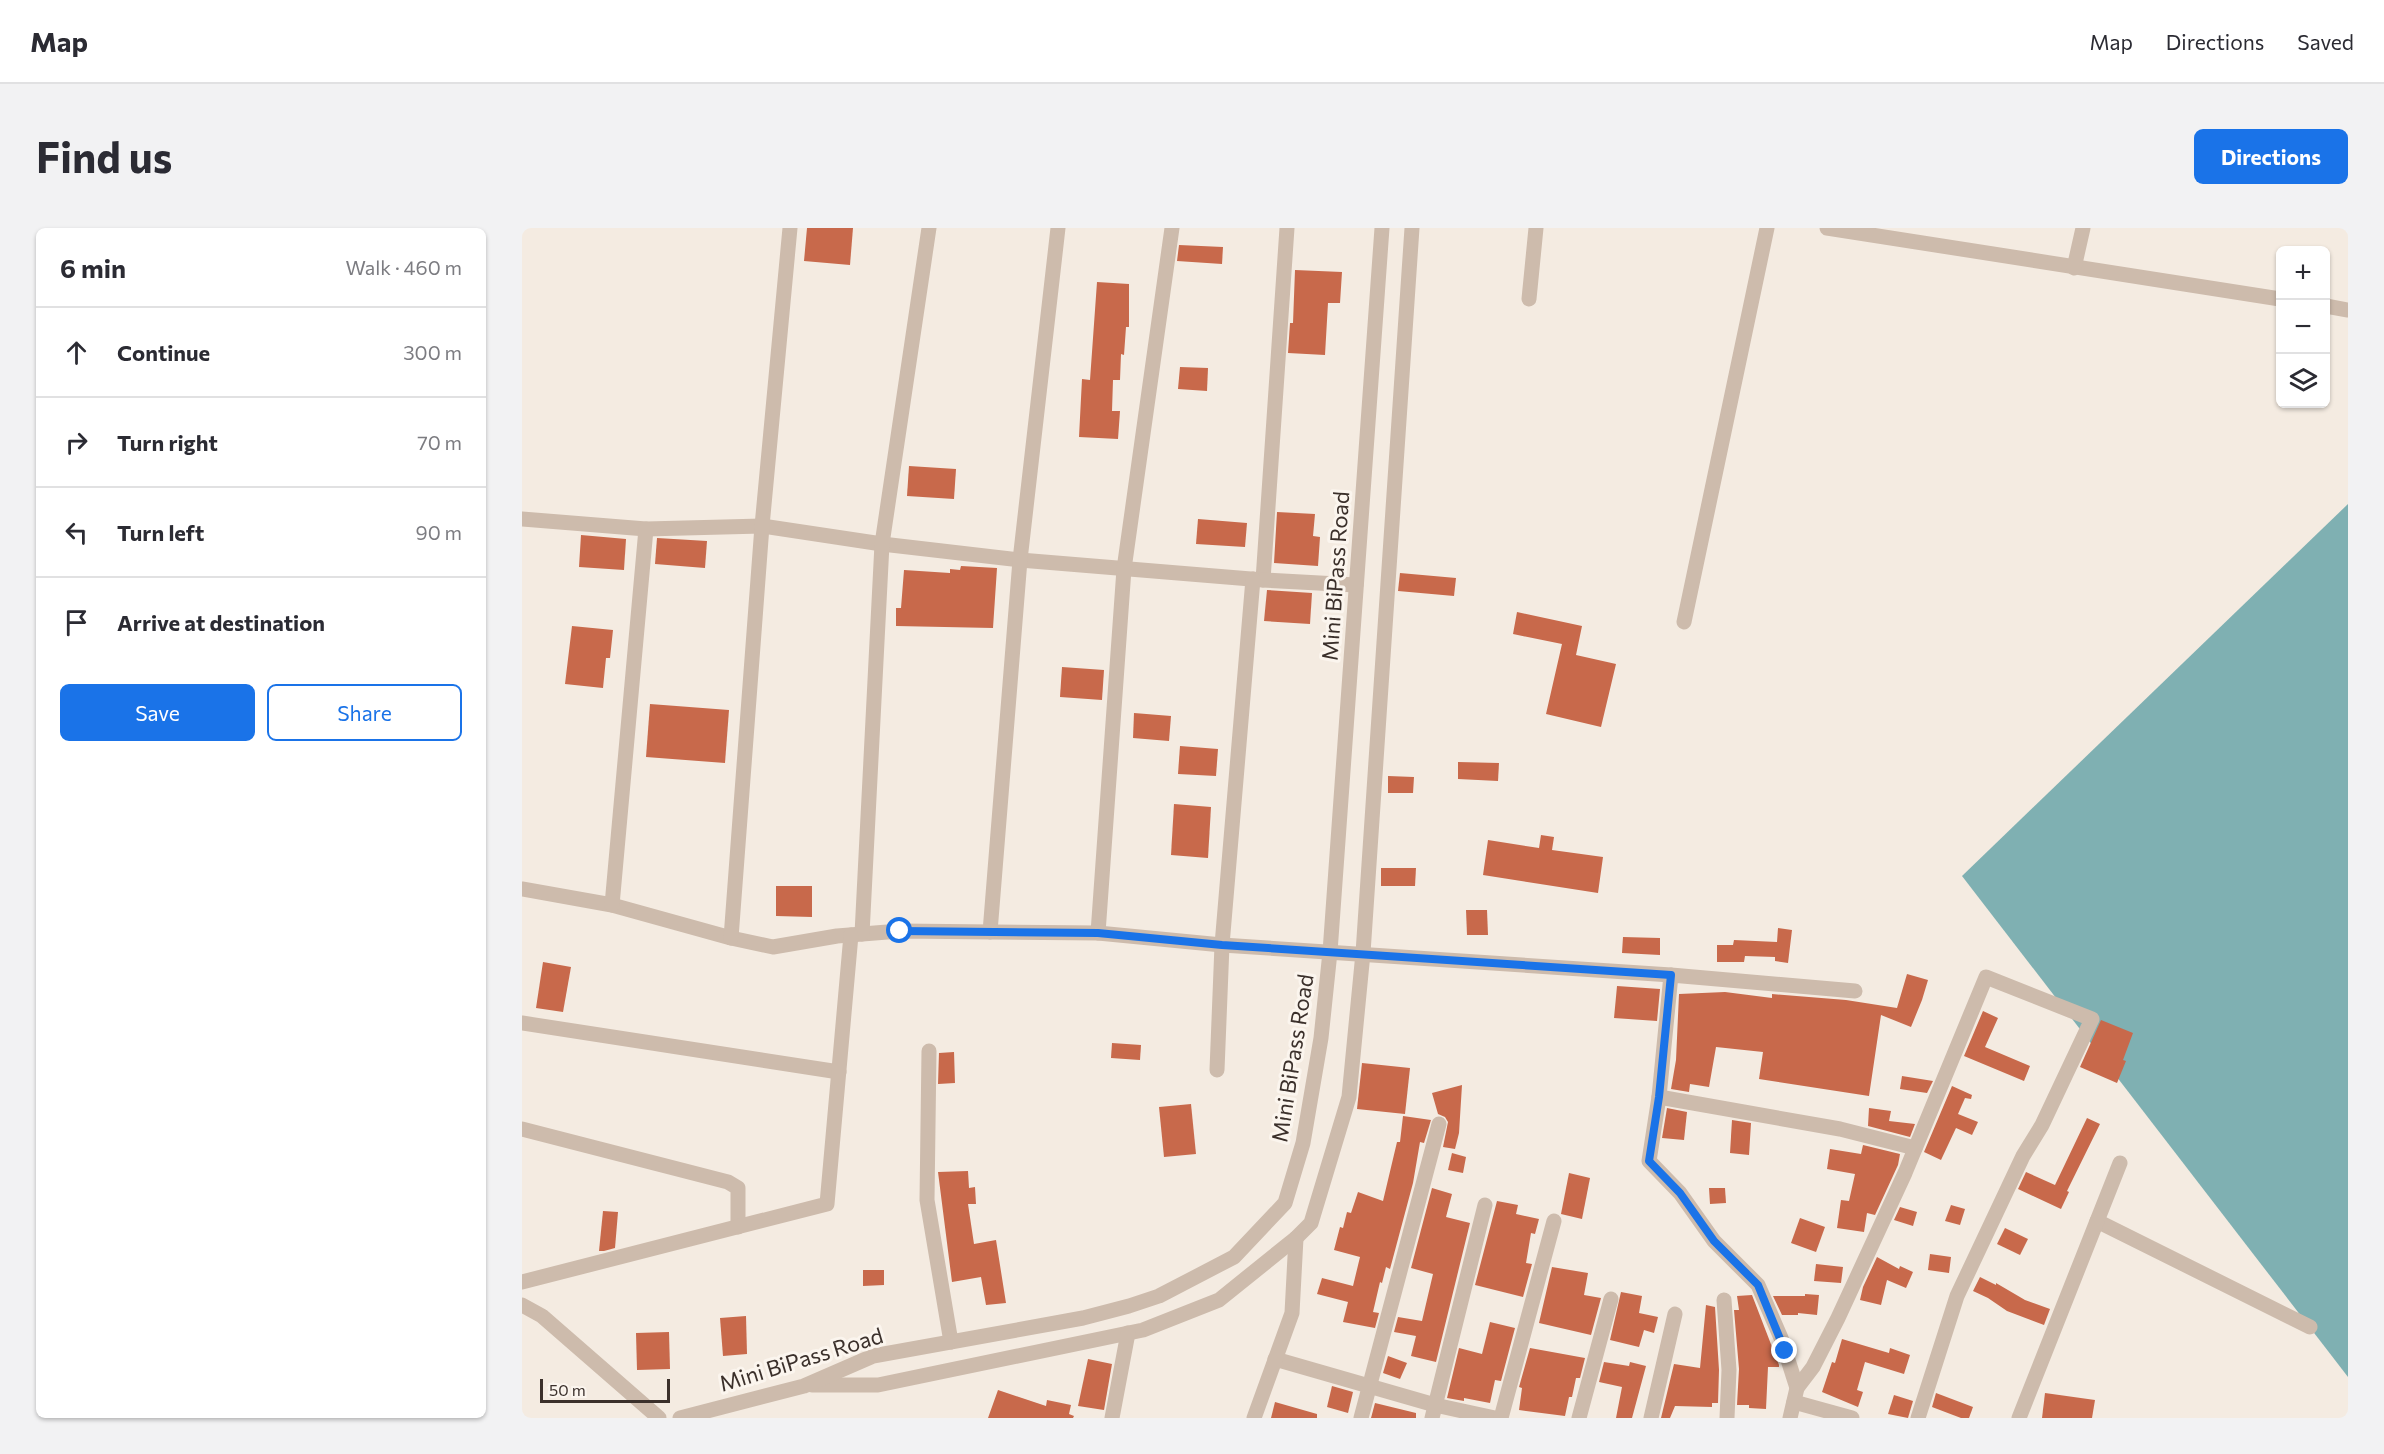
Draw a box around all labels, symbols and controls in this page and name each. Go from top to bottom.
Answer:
text: Map [30,24,88,58]
text: Map [2090,29,2133,54]
text: Directions [2166,29,2264,54]
text: Saved [2297,29,2354,54]
button: Directions [2194,129,2348,184]
text: Find us [36,130,172,182]
map controls [2276,246,2330,408]
button: + [2276,246,2330,300]
text: 6 min [60,252,126,283]
text: Walk · 460 m [345,255,462,279]
button: − [2276,300,2330,354]
icon: ahead [60,336,93,369]
text: Continue [117,339,210,366]
text: 300 m [403,340,462,364]
button: layers [2276,354,2330,408]
icon: right [60,426,93,459]
text: Turn right [117,429,218,456]
text: 70 m [417,430,462,454]
street label: Mini BiPass Road [1316,490,1354,662]
icon: left [60,516,93,549]
text: Turn left [117,519,204,546]
text: 90 m [416,520,462,544]
icon: arrive [60,606,93,639]
text: Arrive at destination [117,609,325,636]
button: Save [60,684,255,741]
button: Share [267,684,462,741]
route start [886,917,912,943]
street label: Mini BiPass Road [1265,972,1319,1144]
street label: Mini BiPass Road [716,1321,886,1397]
route end [1771,1337,1797,1363]
scale bar [540,1376,670,1404]
text: 50 m [549,1380,586,1399]

